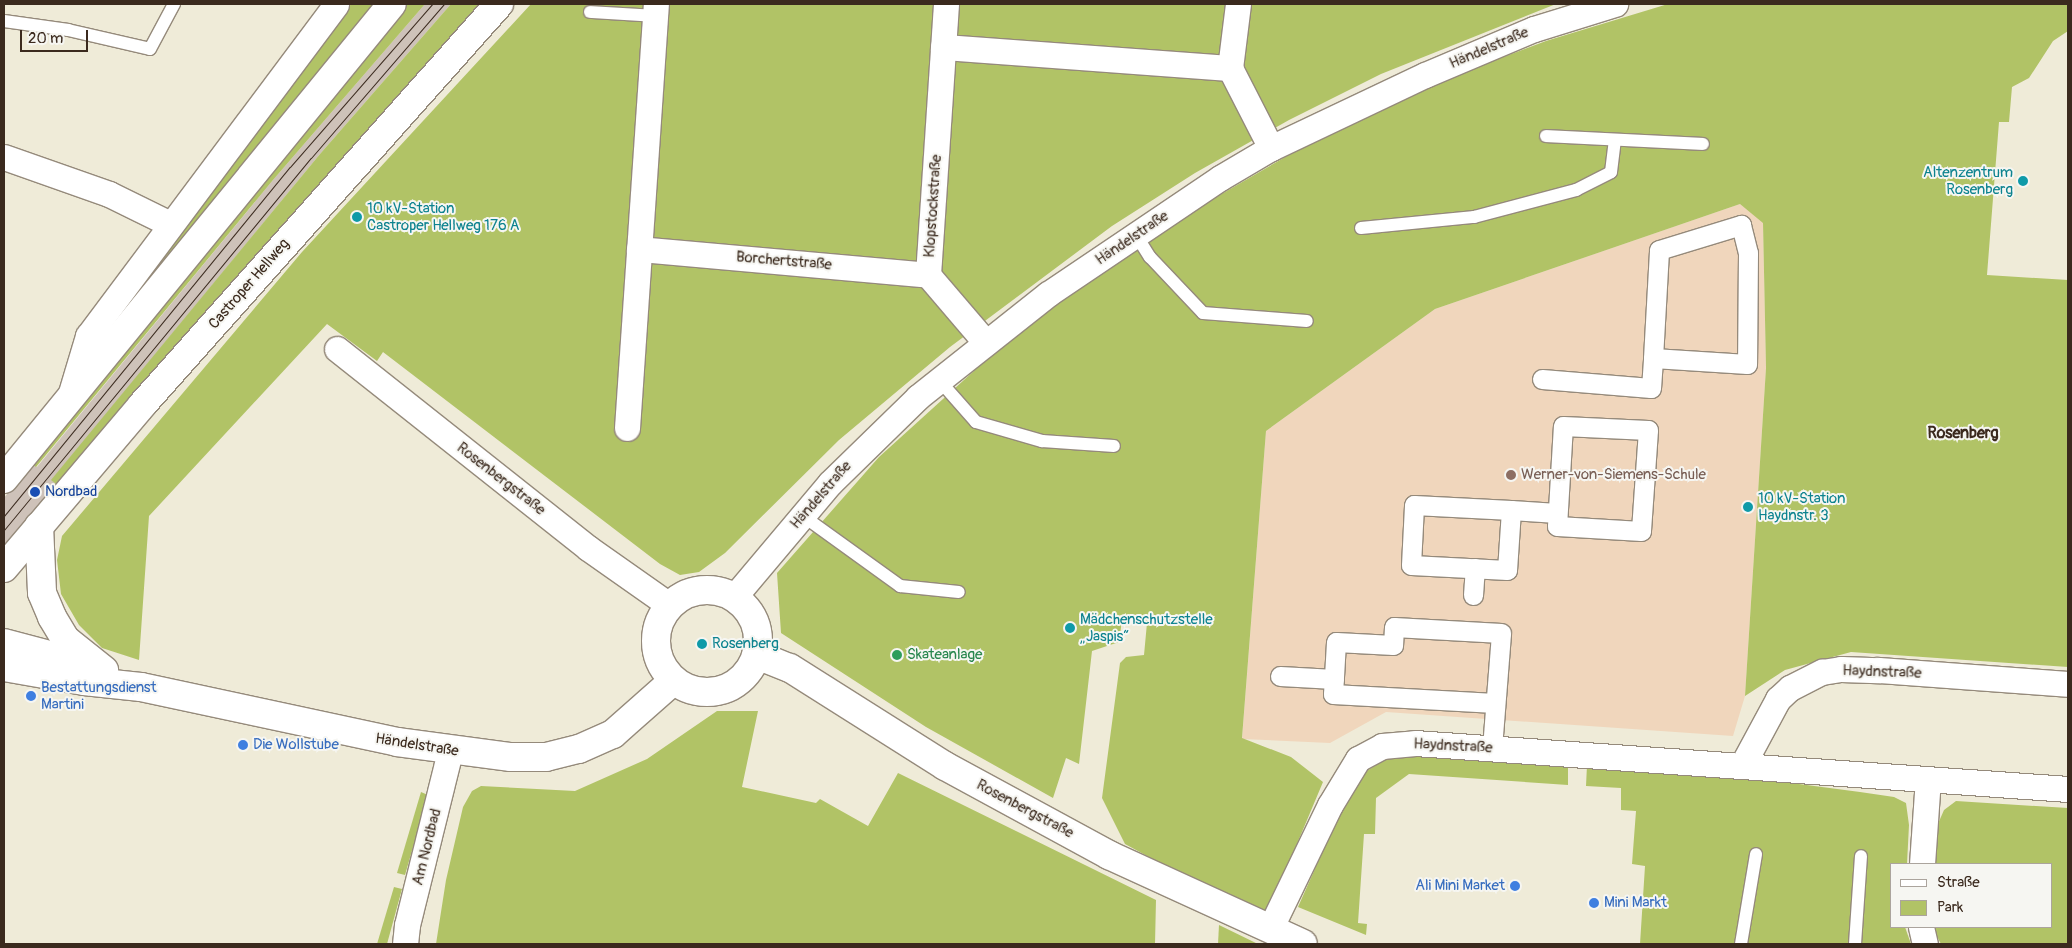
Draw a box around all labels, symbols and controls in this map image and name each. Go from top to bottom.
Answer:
scale bar [22,20,90,52]
street label: Händelstraße [1447,23,1531,73]
text: 20 m [28,29,63,48]
street label: Klopstockstraße [920,154,946,258]
place label: Altenzentrum Rosenberg [1923,163,2013,198]
marker: Altenzentrum Rosenberg [2017,175,2029,187]
place label: 10 kV-Station Castroper Hellweg 176 A [367,199,520,234]
street label: Händelstraße [1092,207,1172,269]
marker: 10 kV-Station Castroper Hellweg 176 A [351,211,363,223]
street label: Castroper Hellweg [205,235,293,333]
street label: Borchertstraße [735,248,833,274]
district label: Rosenberg [1927,423,1999,443]
street label: Rosenbergstraße [453,439,549,519]
street label: Händelstraße [787,457,855,533]
place label: Werner-von-Siemens-Schule [1521,466,1706,484]
marker: Werner-von-Siemens-Schule [1505,469,1517,481]
place label: Nordbad [45,483,97,501]
marker: Nordbad [29,486,41,498]
place label: 10 kV-Station Haydnstr. 3 [1758,489,1845,524]
marker: 10 kV-Station Haydnstr. 3 [1742,501,1754,513]
place label: Mädchenschutzstelle „Jaspis“ [1080,610,1213,645]
marker: Mädchenschutzstelle „Jaspis“ [1064,622,1076,634]
place label: Rosenberg [712,635,779,653]
marker: Rosenberg [696,638,708,650]
place label: Skateanlage [907,646,982,664]
marker: Skateanlage [891,649,903,661]
street label: Haydnstraße [1842,662,1922,682]
place label: Bestattungsdienst Martini [41,678,157,713]
marker: Bestattungsdienst Martini [25,690,37,702]
street label: Händelstraße [374,730,460,760]
street label: Haydnstraße [1413,735,1493,757]
place label: Die Wollstube [253,736,339,754]
marker: Die Wollstube [237,739,249,751]
street label: Rosenbergstraße [973,776,1077,842]
street label: Am Nordbad [409,807,445,887]
legend [1890,863,2052,928]
text: Straße [1937,873,1980,892]
place label: Ali Mini Market [1415,877,1505,895]
marker: Ali Mini Market [1509,880,1521,892]
place label: Mini Markt [1604,894,1667,912]
marker: Mini Markt [1588,897,1600,909]
text: Park [1937,898,1963,917]

